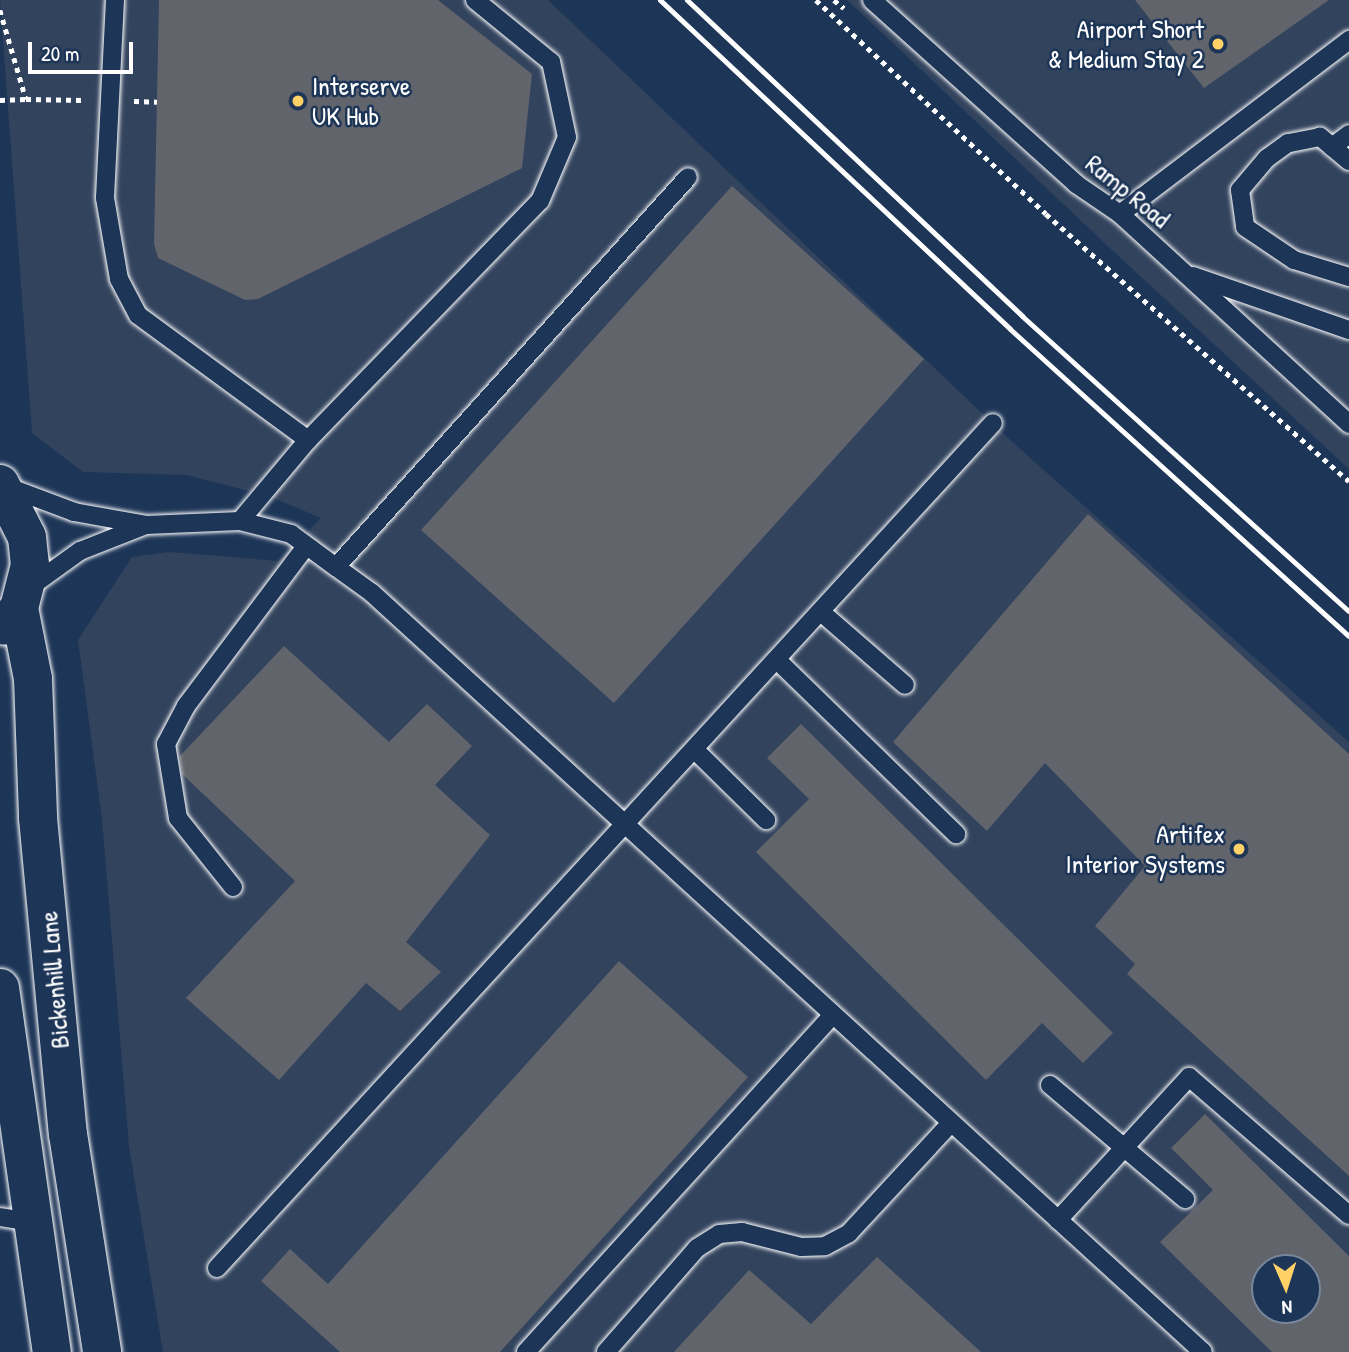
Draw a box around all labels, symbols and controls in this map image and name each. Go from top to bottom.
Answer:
place label: Airport Short & Medium Stay 2 [1048,13,1204,74]
scale bar [32,28,136,72]
marker: Airport Short & Medium Stay 2 [1210,36,1226,52]
text: 20 m [41,39,79,68]
place label: Interserve UK Hub [312,70,410,132]
marker: Interserve UK Hub [290,93,306,109]
street label: Ramp Road [1080,148,1176,234]
place label: Artifex Interior Systems [1066,818,1225,880]
marker: Artifex Interior Systems [1231,841,1247,857]
street label: Bickenhill Lane [32,910,76,1050]
north arrow [1251,1254,1321,1324]
text: N [1281,1295,1293,1321]

